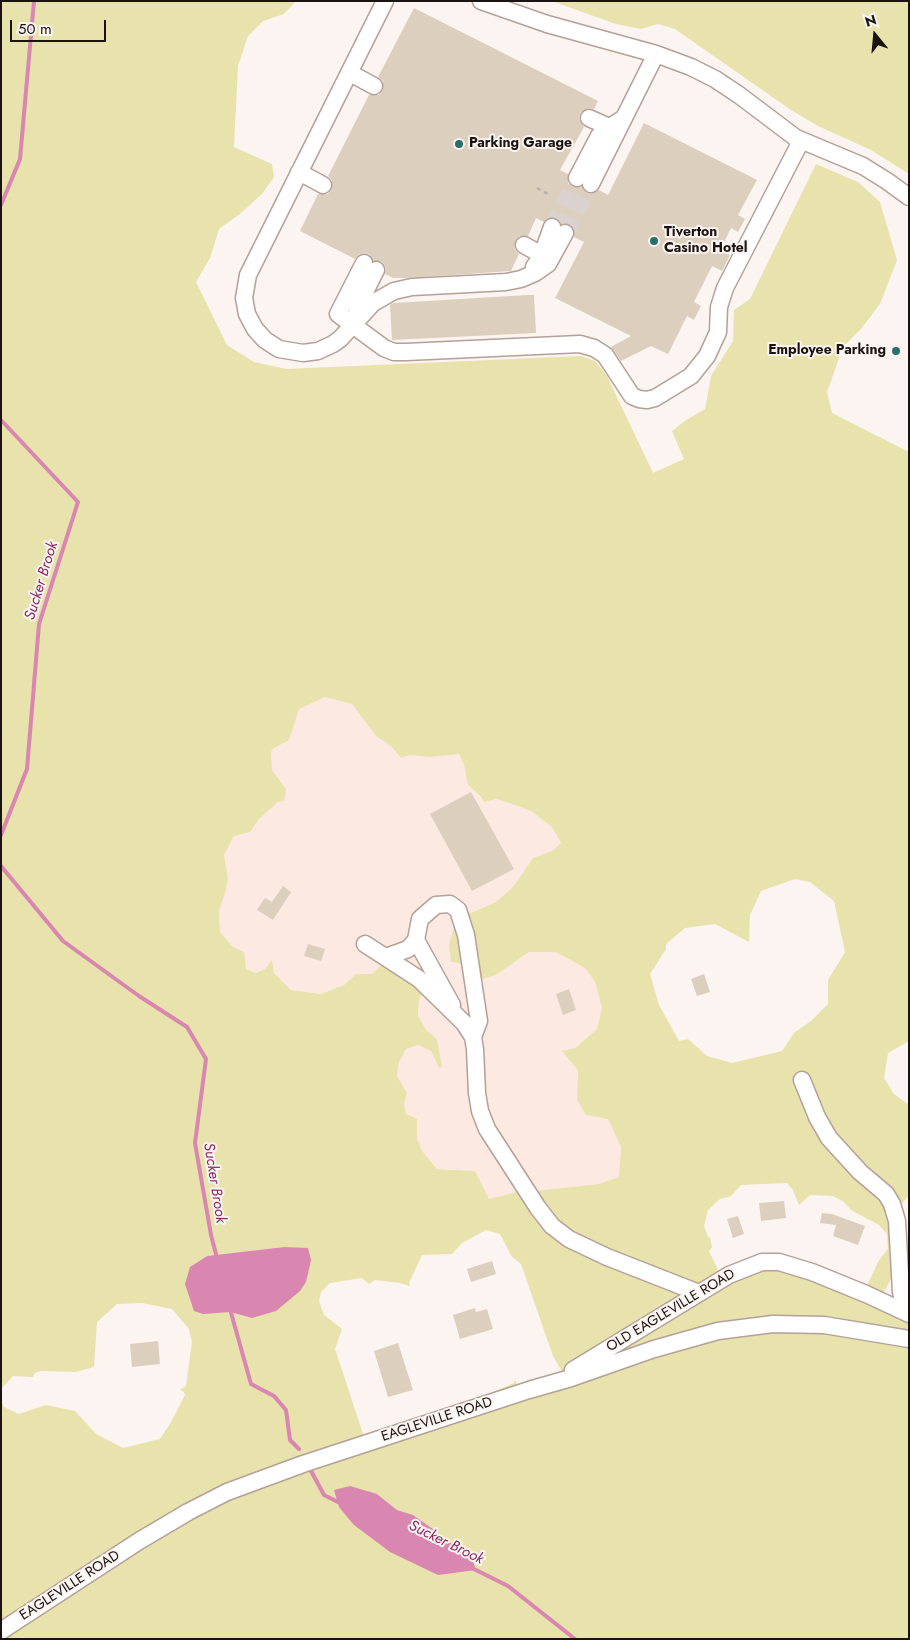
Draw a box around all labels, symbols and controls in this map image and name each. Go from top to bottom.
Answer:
text: N [862,9,879,32]
scale bar [12,10,109,42]
north arrow [850,10,900,60]
text: 50 m [18,18,52,40]
place label: Parking Garage [469,136,572,152]
marker: Parking Garage [453,138,465,150]
place label: Tiverton Casino Hotel [664,225,748,258]
marker: Tiverton Casino Hotel [648,235,660,247]
place label: Employee Parking [768,343,886,359]
marker: Employee Parking [890,345,902,357]
water label: Sucker Brook [22,540,62,622]
water label: Sucker Brook [199,1142,229,1224]
street label: OLD EAGLEVILLE ROAD [604,1266,738,1356]
street label: EAGLEVILLE ROAD [379,1394,495,1446]
water label: Sucker Brook [406,1517,486,1569]
street label: EAGLEVILLE ROAD [17,1547,123,1625]

